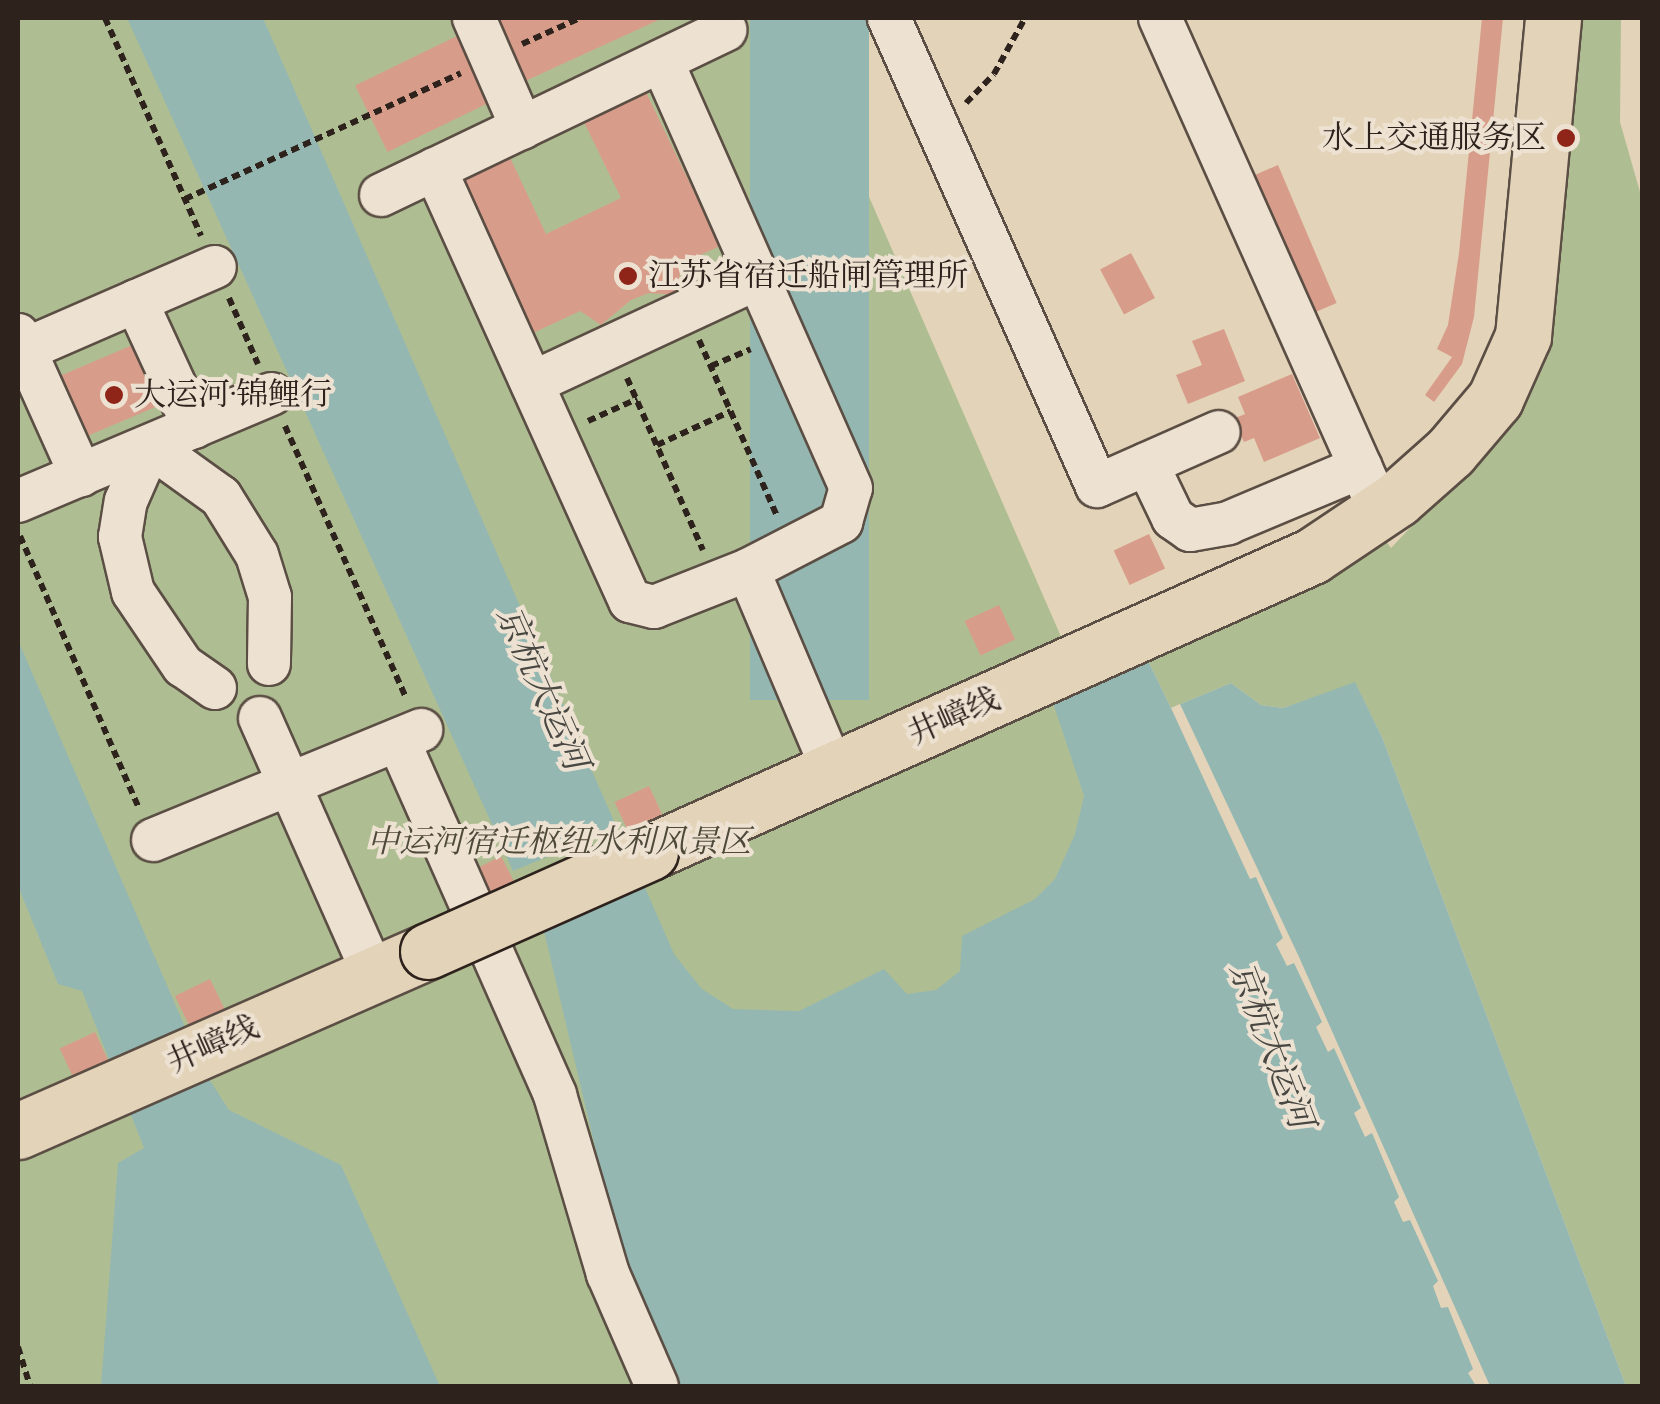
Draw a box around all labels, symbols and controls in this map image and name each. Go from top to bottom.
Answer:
place label: 水上交通服务区 [1322,119,1546,157]
marker: 水上交通服务区 [1555,127,1577,149]
place label: 江苏省宿迁船闸管理所 [648,257,968,295]
marker: 江苏省宿迁船闸管理所 [617,265,639,287]
place label: 大运河·锦鲤行 [134,376,332,414]
marker: 大运河·锦鲤行 [103,384,125,406]
water label: 京杭大运河 [487,600,597,776]
street label: 井嶂线 [902,680,1006,754]
park label: 中运河宿迁枢纽水利风景区 [367,823,751,861]
water label: 京杭大运河 [1220,956,1322,1134]
street label: 井嶂线 [161,1008,265,1082]

